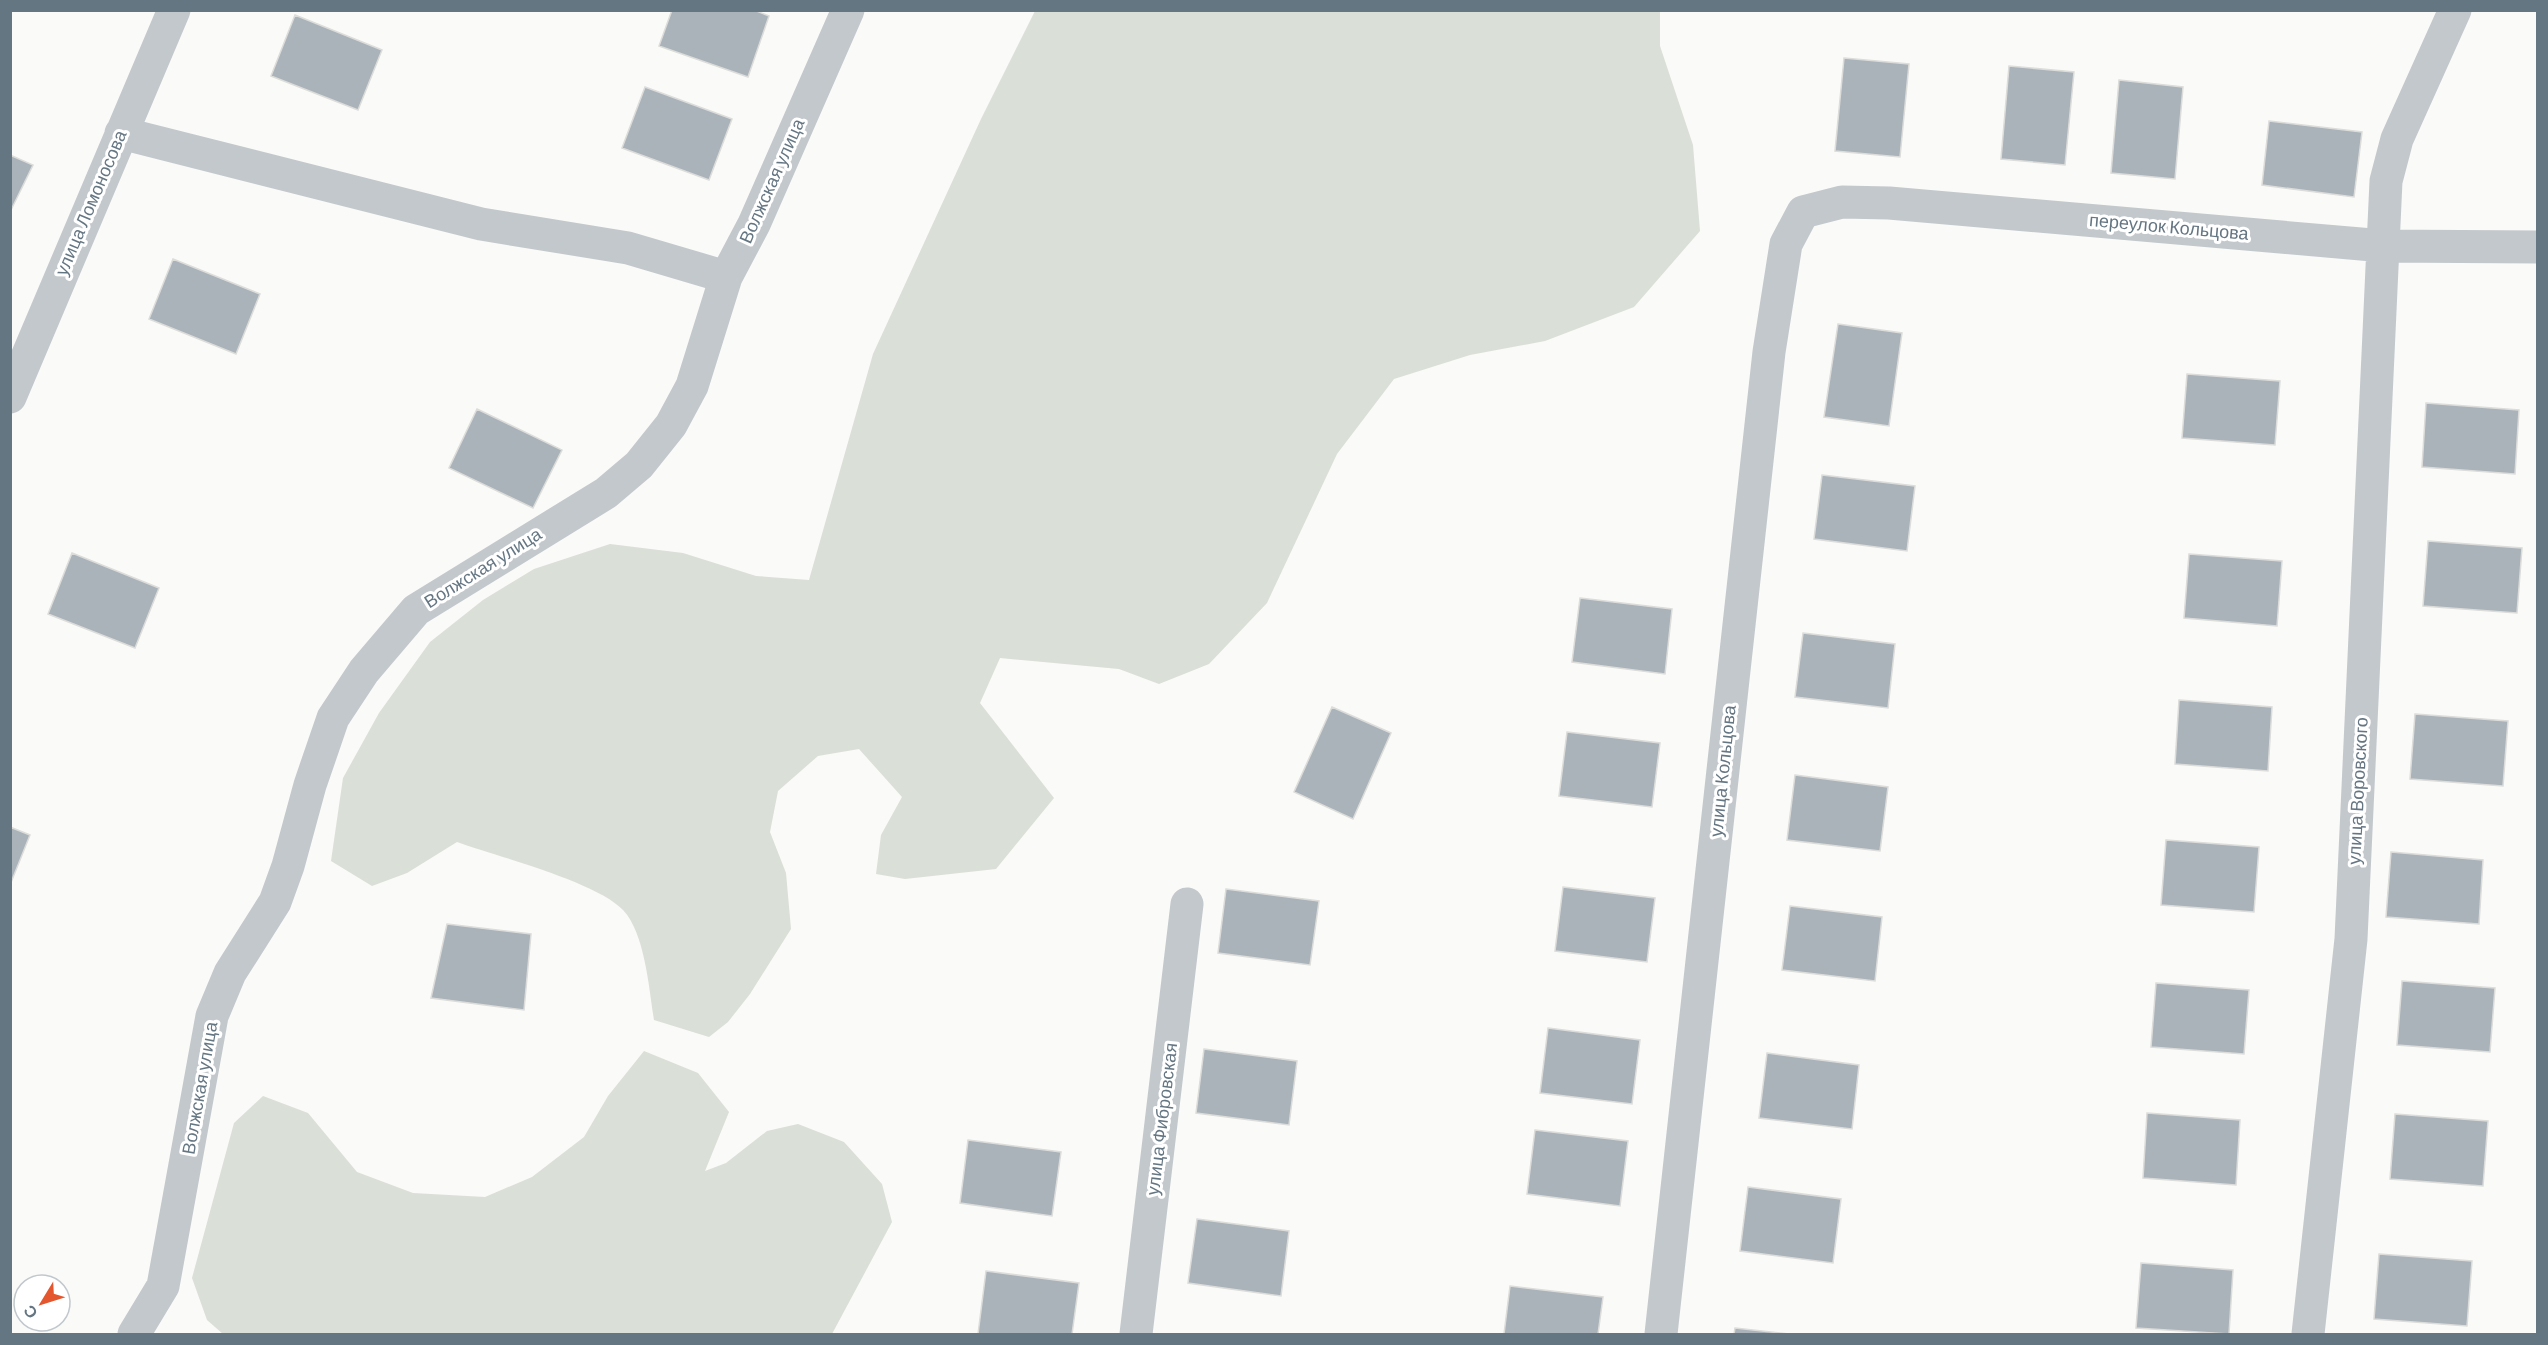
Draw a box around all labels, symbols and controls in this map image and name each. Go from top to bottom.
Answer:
street label: Волжская улица [734,114,809,246]
street label: улица Ломоносова [50,126,131,279]
street label: переулок Кольцова [2089,208,2251,244]
street label: Волжская улица [420,522,546,612]
street label: улица Кольцова [1704,703,1740,838]
street label: улица Воровского [2342,717,2372,865]
street label: Волжская улица [177,1019,222,1156]
street label: улица Фибровская [1141,1041,1181,1196]
north arrow [12,1273,72,1333]
text: С [18,1302,41,1323]

